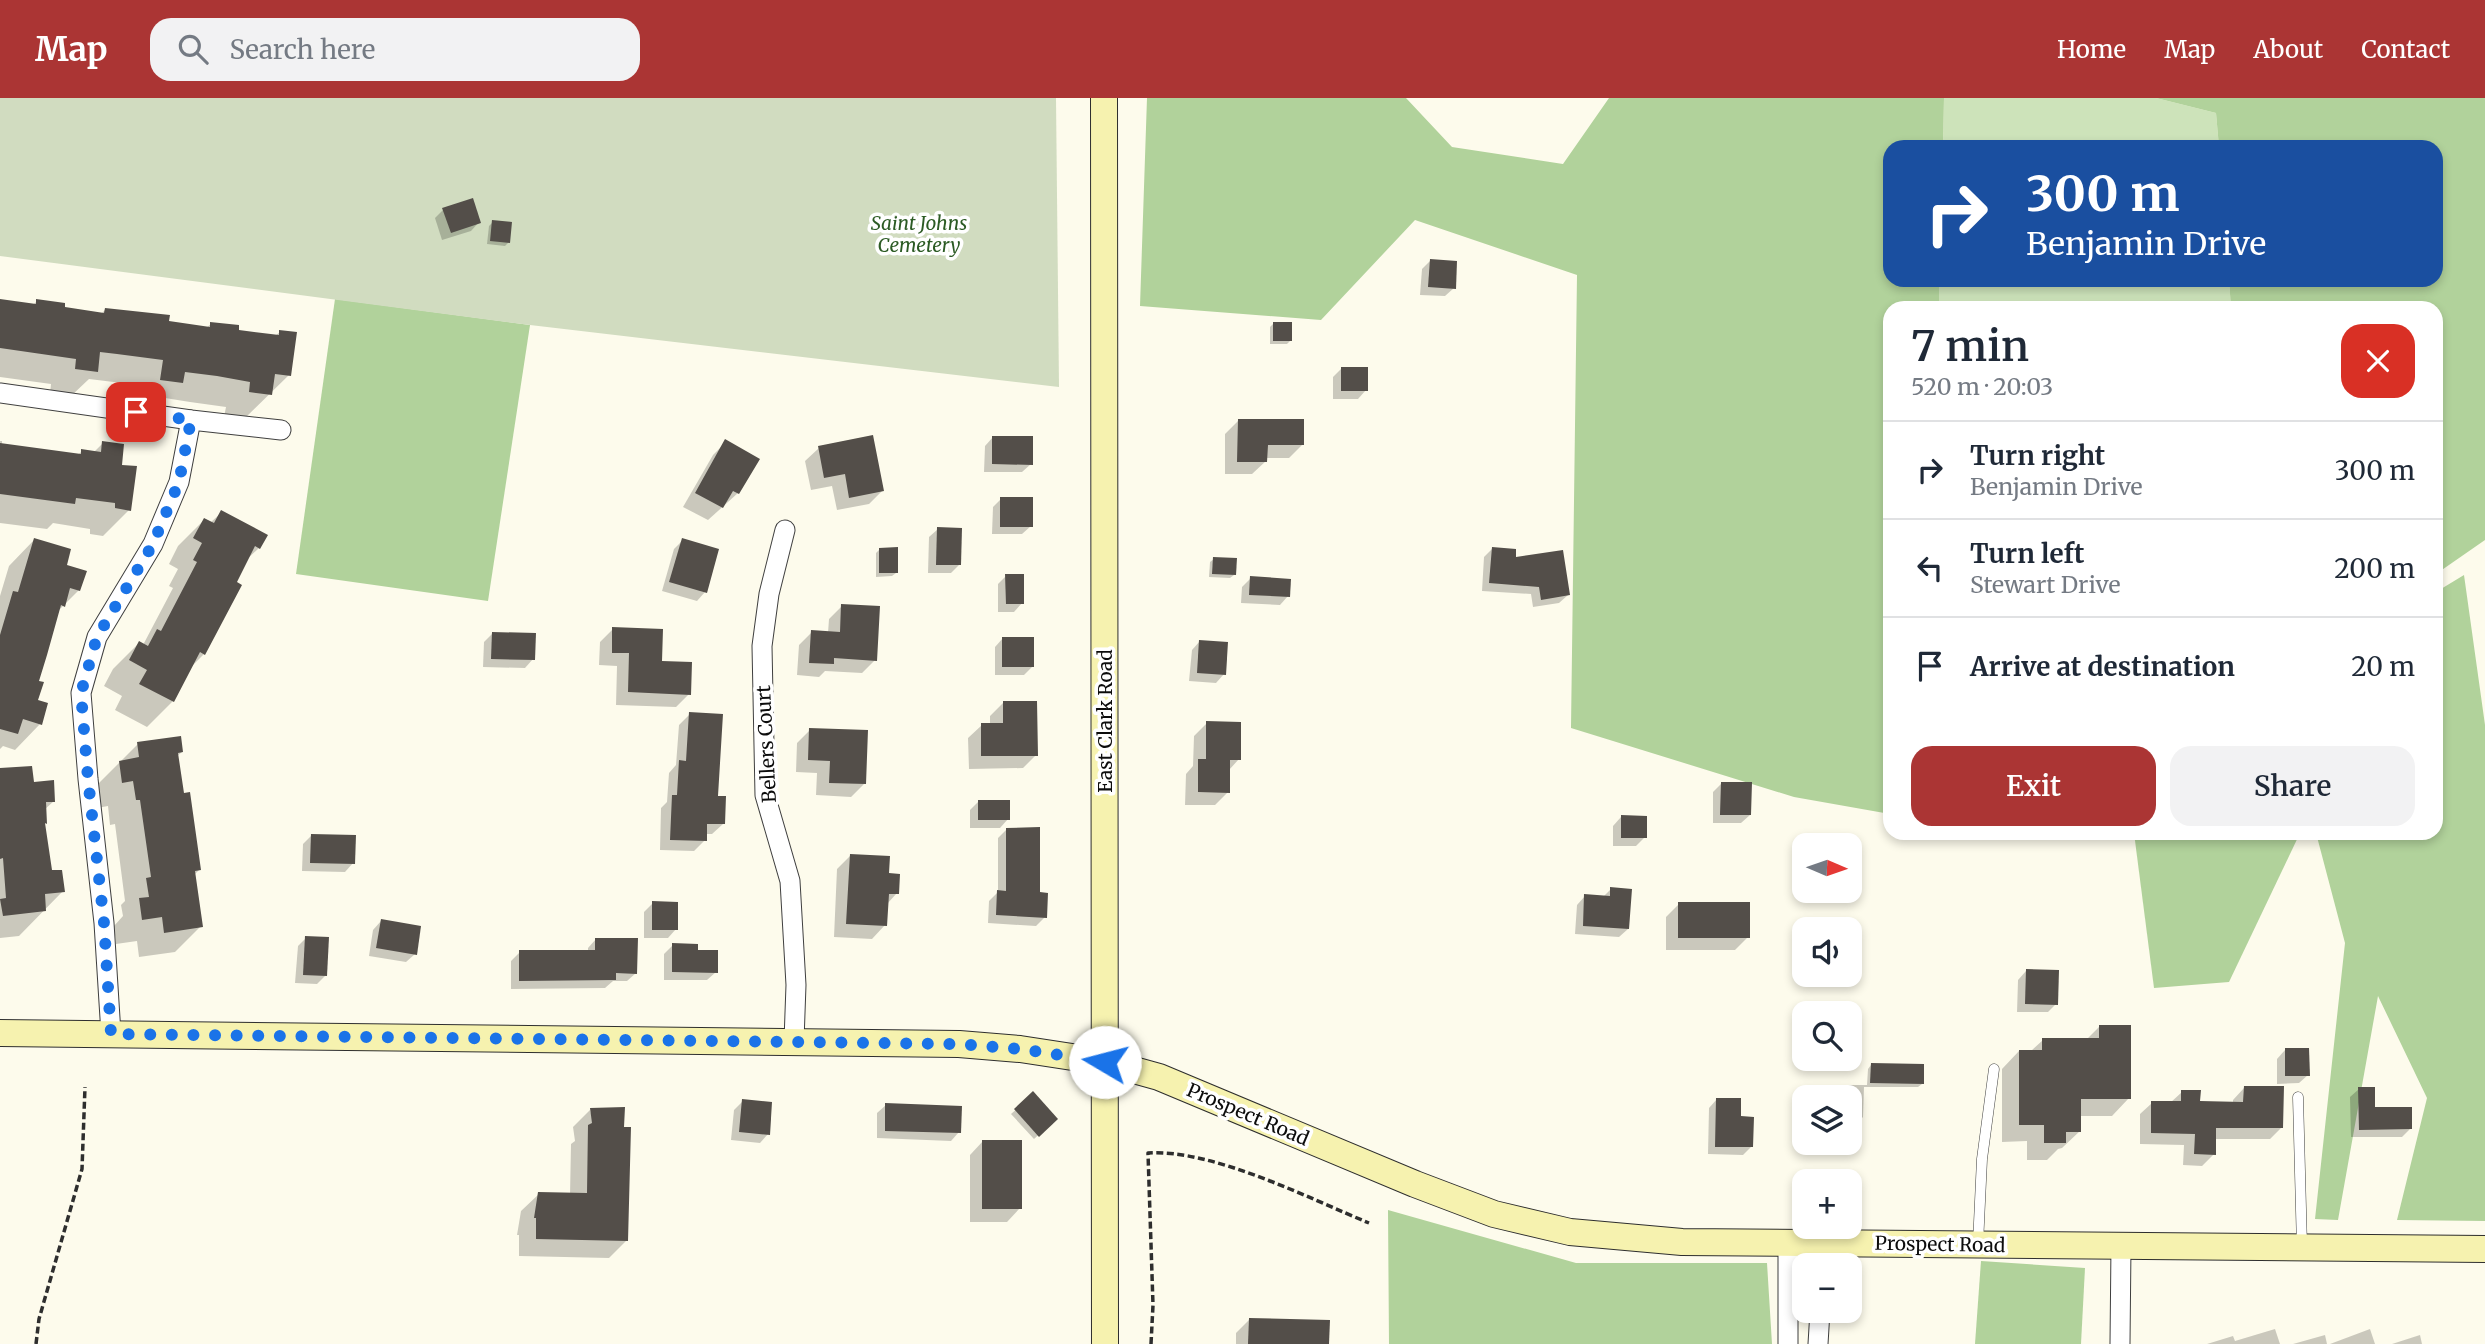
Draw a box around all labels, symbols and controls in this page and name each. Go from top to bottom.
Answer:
search box [150,18,640,81]
text: Map [35,29,108,70]
icon: search [174,30,212,68]
text: Search here [230,33,375,66]
text: Home [2057,34,2126,65]
text: Map [2164,34,2215,65]
text: About [2253,34,2323,65]
text: Contact [2361,34,2450,65]
text: 300 m [2026,163,2180,224]
icon: right [1911,168,2002,259]
park label: Saint Johns Cemetery [871,211,967,257]
text: Benjamin Drive [2026,224,2266,264]
text: 7 min [1911,320,2029,372]
button: close [2341,324,2415,398]
text: 520 m · 20:03 [1911,372,2053,401]
pin [106,382,166,442]
icon: arrive [117,393,155,431]
text: Turn right [1970,439,2105,472]
icon: right [1911,451,1949,489]
text: 300 m [2335,454,2415,487]
text: Benjamin Drive [1970,472,2143,501]
text: Turn left [1970,537,2084,570]
icon: left [1911,549,1949,587]
text: 200 m [2334,552,2415,585]
text: Stewart Drive [1970,570,2120,599]
icon: arrive [1911,647,1949,685]
street label: East Clark Road [1093,649,1117,793]
text: Arrive at destination [1970,650,2235,683]
text: 20 m [2351,650,2415,683]
street label: Bellers Court [751,684,781,804]
button: Exit [1911,746,2156,826]
button: Share [2170,746,2415,826]
north arrow [1792,833,1862,903]
map controls [1792,833,1862,1323]
button: sound [1792,917,1862,987]
button: search [1792,1001,1862,1071]
position arrow [1068,1025,1142,1099]
street label: Prospect Road [1183,1077,1313,1151]
button: layers [1792,1085,1862,1155]
button: + [1792,1169,1862,1239]
street label: Prospect Road [1875,1231,2005,1257]
button: − [1792,1253,1862,1323]

